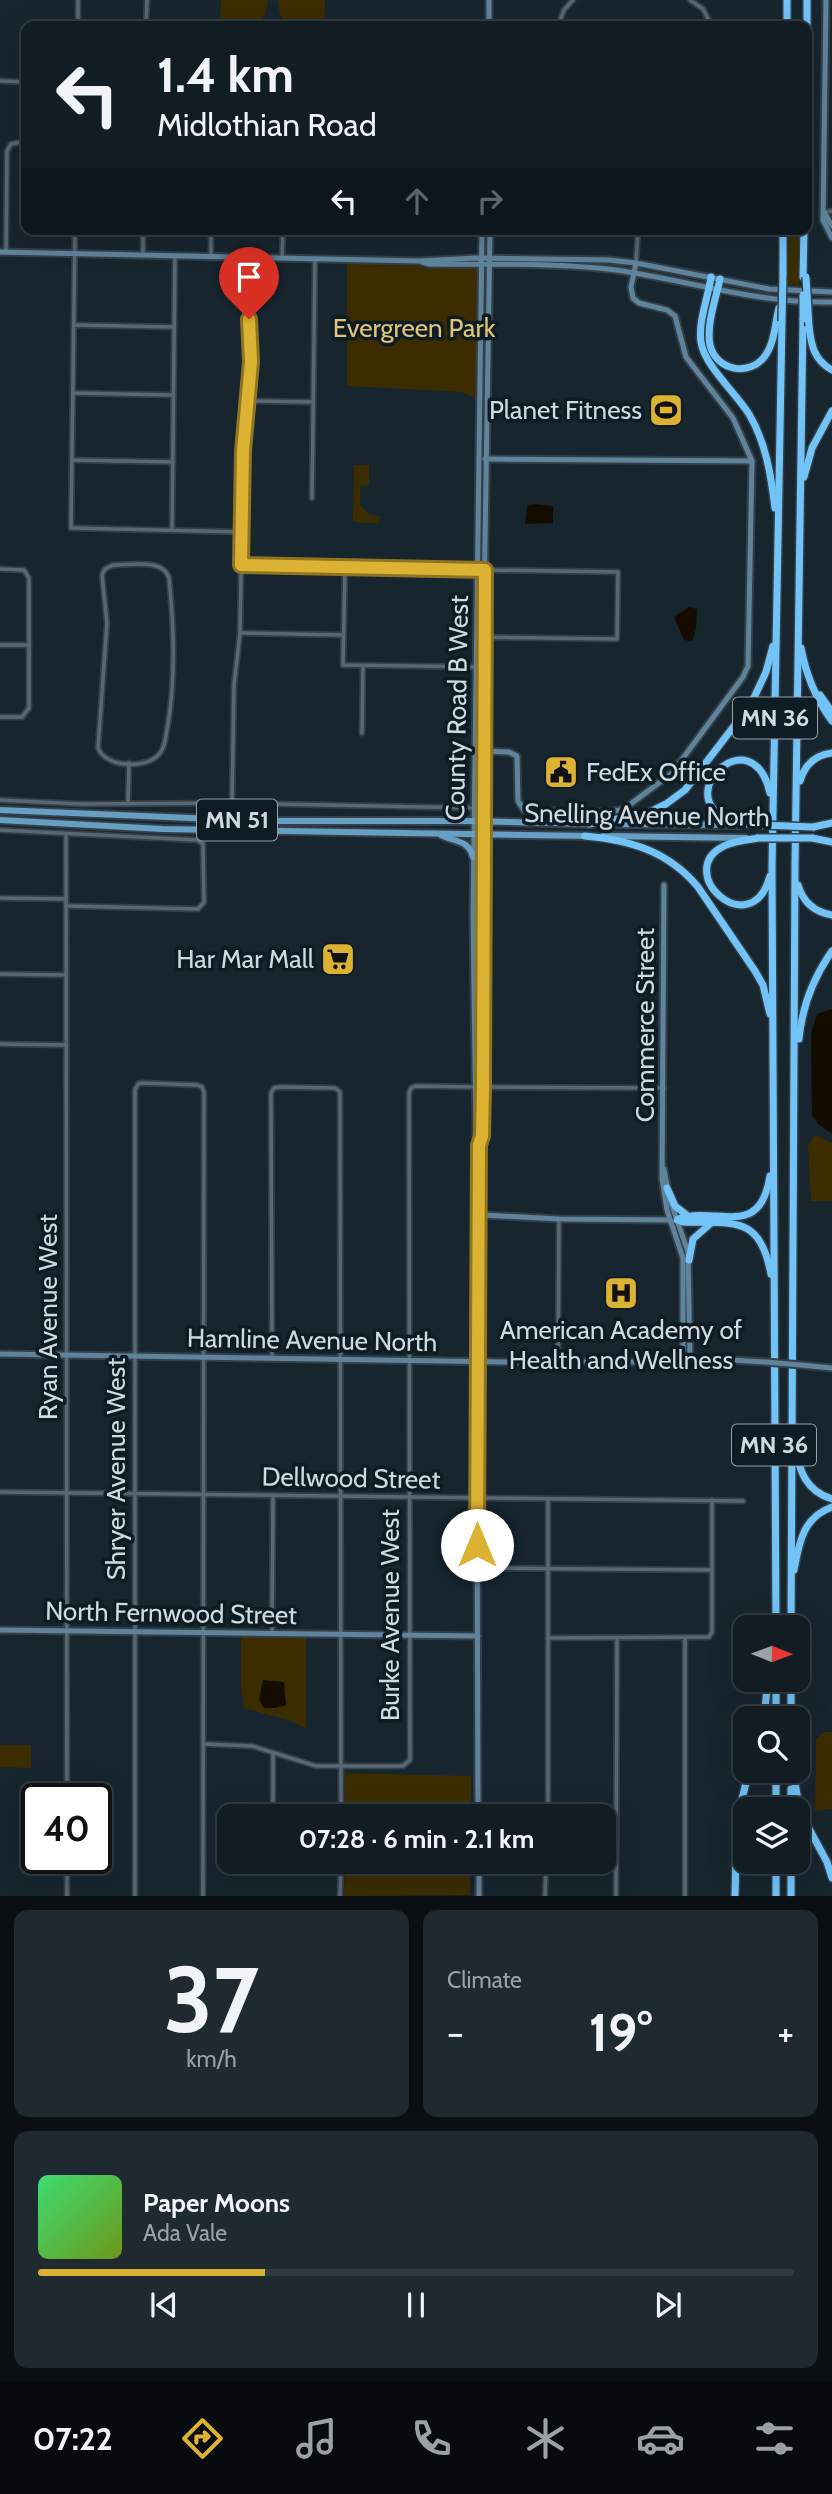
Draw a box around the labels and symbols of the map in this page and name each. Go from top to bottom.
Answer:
pin [219,247,279,319]
park label: Evergreen Park [333,312,496,344]
sports icon: Planet Fitness [647,391,685,429]
place label: Planet Fitness [489,394,642,426]
street label: County Road B West [439,595,475,821]
road number: MN 36 [733,698,817,738]
public building icon: FedEx Office [542,753,580,791]
place label: FedEx Office [586,756,726,788]
street label: Snelling Avenue North [524,797,770,833]
road number: MN 51 [197,800,277,840]
street label: Commerce Street [629,928,661,1122]
supermarket icon: Har Mar Mall [319,940,357,978]
place label: Har Mar Mall [176,943,314,975]
street label: Ryan Avenue West [32,1214,64,1420]
hospital icon: American Academy of Health and Wellness [602,1274,640,1312]
place label: American Academy of Health and Wellness [500,1314,743,1376]
street label: Hamline Avenue North [187,1322,437,1358]
street label: Shryer Avenue West [100,1358,132,1580]
road number: MN 36 [732,1424,816,1465]
street label: Dellwood Street [261,1460,441,1496]
position arrow [440,1508,514,1582]
street label: Burke Avenue West [374,1509,406,1721]
street label: North Fernwood Street [45,1595,297,1631]
north arrow [733,1615,810,1692]
speed limit sign: 40 [21,1783,112,1874]

